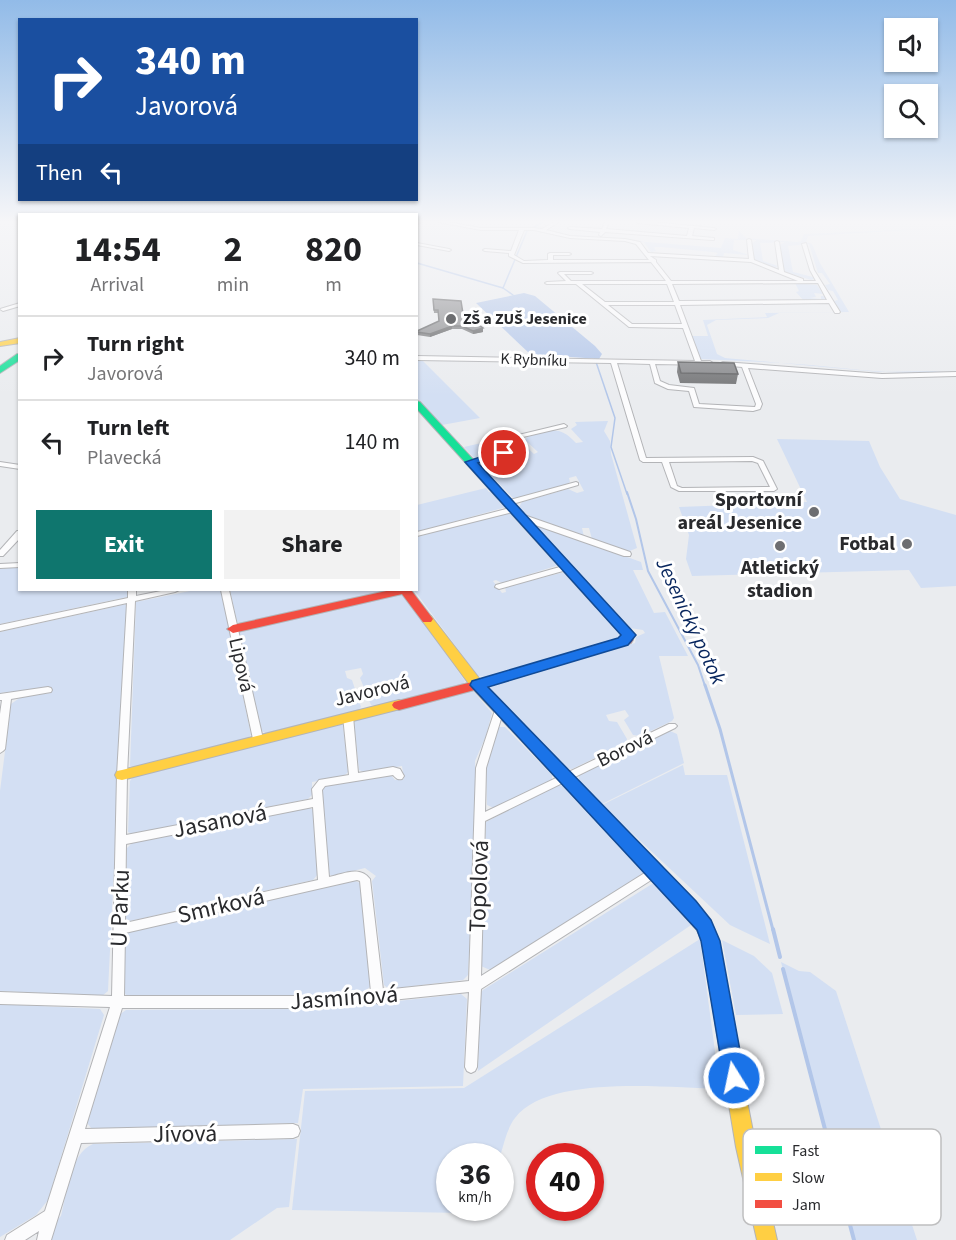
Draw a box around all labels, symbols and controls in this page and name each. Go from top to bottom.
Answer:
map controls [884,18,938,138]
button: sound [884,18,938,72]
text: 340 m [135,31,246,91]
icon: right [36,42,114,120]
button: search [884,84,938,138]
text: Javorová [135,87,238,126]
icon: left [95,156,128,189]
text: Then [36,157,83,189]
text: 14:54 [74,224,161,275]
text: 2 [223,224,242,275]
text: 820 [305,224,362,275]
text: Arrival [90,271,144,299]
text: min [217,271,249,299]
text: m [325,271,342,299]
place label: ZŠ a ZUŠ Jesenice [463,308,587,330]
marker: ZŠ a ZUŠ Jesenice [444,312,458,326]
text: Turn right [87,328,184,360]
icon: right [36,342,69,375]
text: 340 m [345,342,400,374]
street label: K Rybníku [500,348,568,372]
text: Javorová [87,360,163,388]
text: Turn left [87,412,169,444]
icon: left [36,426,69,459]
text: 140 m [345,426,400,458]
pin [478,427,529,478]
icon: arrive [487,436,520,469]
text: Plavecká [87,444,162,472]
place label: Sportovní areál Jesenice [677,486,803,537]
marker: Sportovní areál Jesenice [807,505,821,519]
button: Exit [36,510,212,579]
button: Share [224,510,400,579]
place label: Fotbal [839,530,895,558]
marker: Fotbal [900,537,914,551]
marker: Atletický stadion [773,539,787,553]
water label: Jesenický potok [648,552,734,690]
place label: Atletický stadion [740,554,820,605]
street label: Lipová [221,635,261,695]
street label: Javorová [332,668,412,714]
street label: Borová [592,723,658,775]
street label: Jasanová [170,795,270,847]
street label: Topolová [460,839,498,933]
street label: U Parku [101,868,139,948]
street label: Smrková [174,879,268,933]
street label: Jasmínová [289,977,399,1019]
position arrow [702,1046,766,1110]
street label: Jívová [153,1116,217,1152]
legend [743,1129,941,1225]
text: Fast [792,1140,820,1162]
speed limit sign: 40 [526,1143,604,1221]
text: 36 [459,1153,491,1196]
text: Slow [792,1167,825,1189]
text: km/h [458,1187,492,1208]
text: Jam [792,1194,821,1216]

